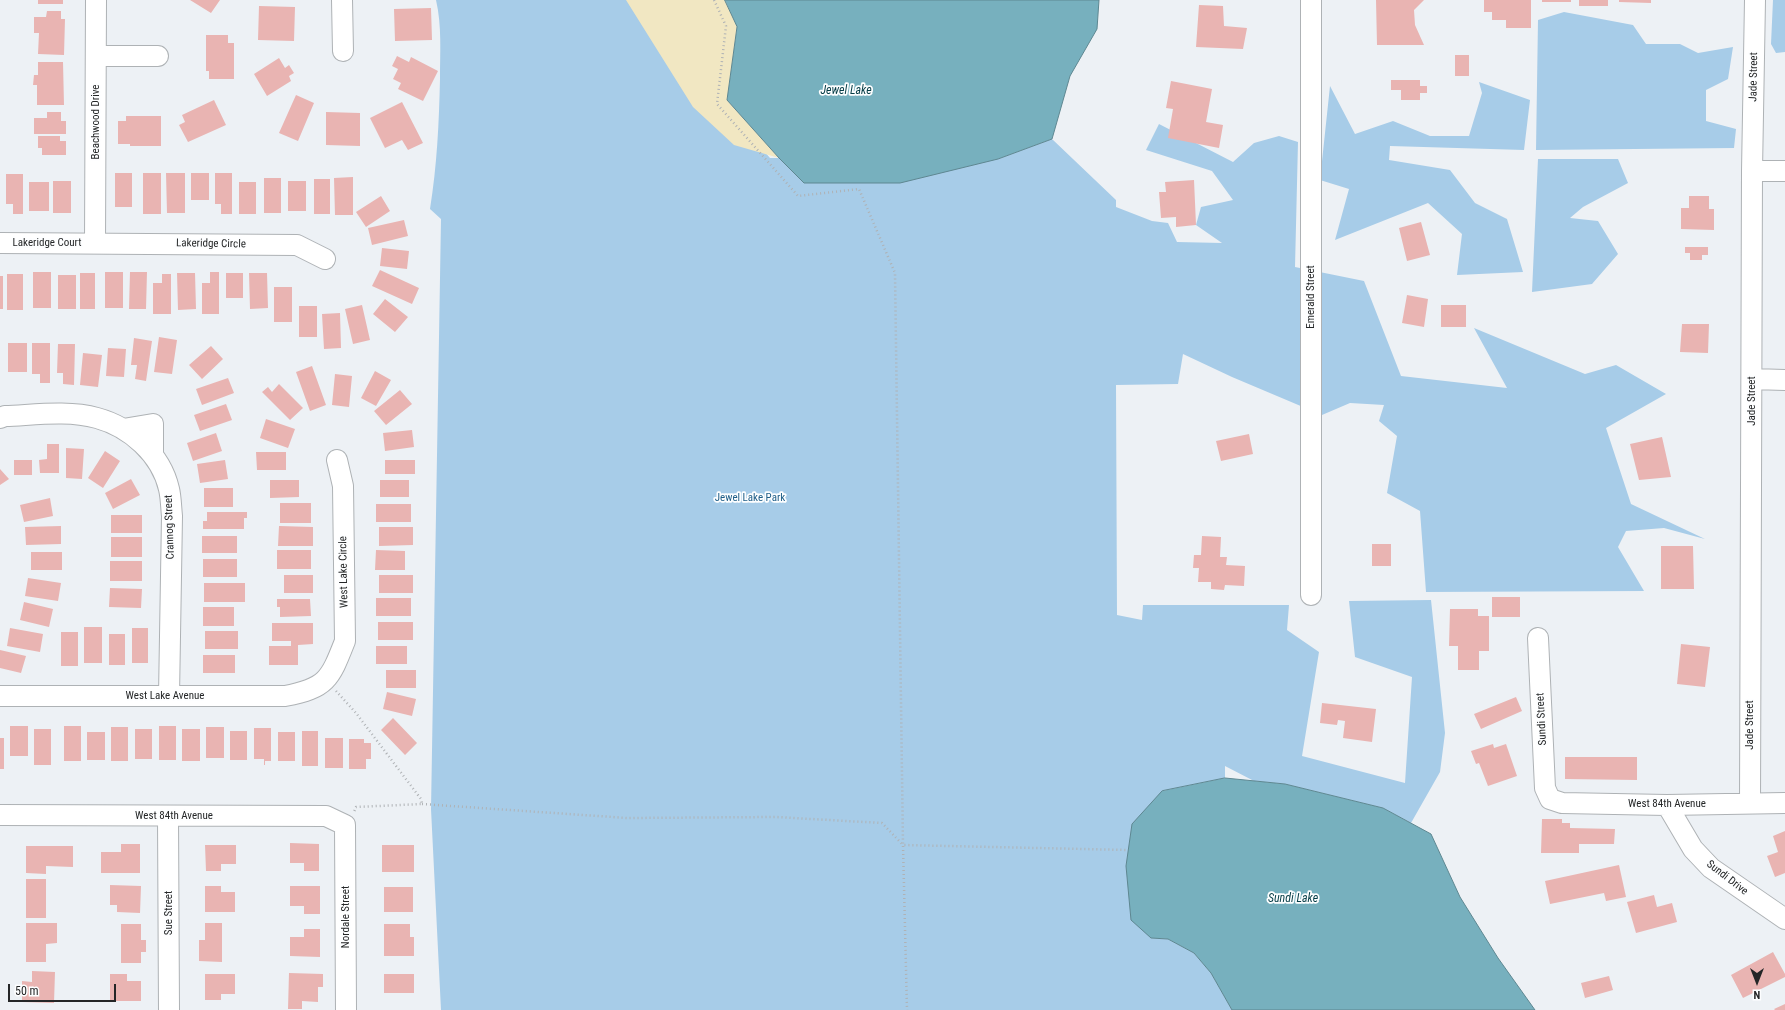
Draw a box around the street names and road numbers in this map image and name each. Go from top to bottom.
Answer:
street label: Jade Street [1747,52,1761,102]
street label: Beachwood Drive [89,85,103,159]
street label: Lakeridge Court [13,236,81,250]
street label: Lakeridge Circle [176,237,246,251]
street label: Emerald Street [1304,265,1318,329]
street label: Jade Street [1745,376,1759,426]
street label: Crannog Street [162,495,178,559]
street label: West Lake Circle [337,536,351,608]
street label: West Lake Avenue [126,689,204,703]
street label: Sundi Street [1534,692,1550,746]
street label: Jade Street [1743,700,1757,750]
street label: West 84th Avenue [1628,797,1706,811]
street label: West 84th Avenue [135,809,213,823]
street label: Sundi Drive [1704,858,1750,898]
street label: Nordale Street [339,886,353,948]
street label: Sue Street [162,891,176,935]

